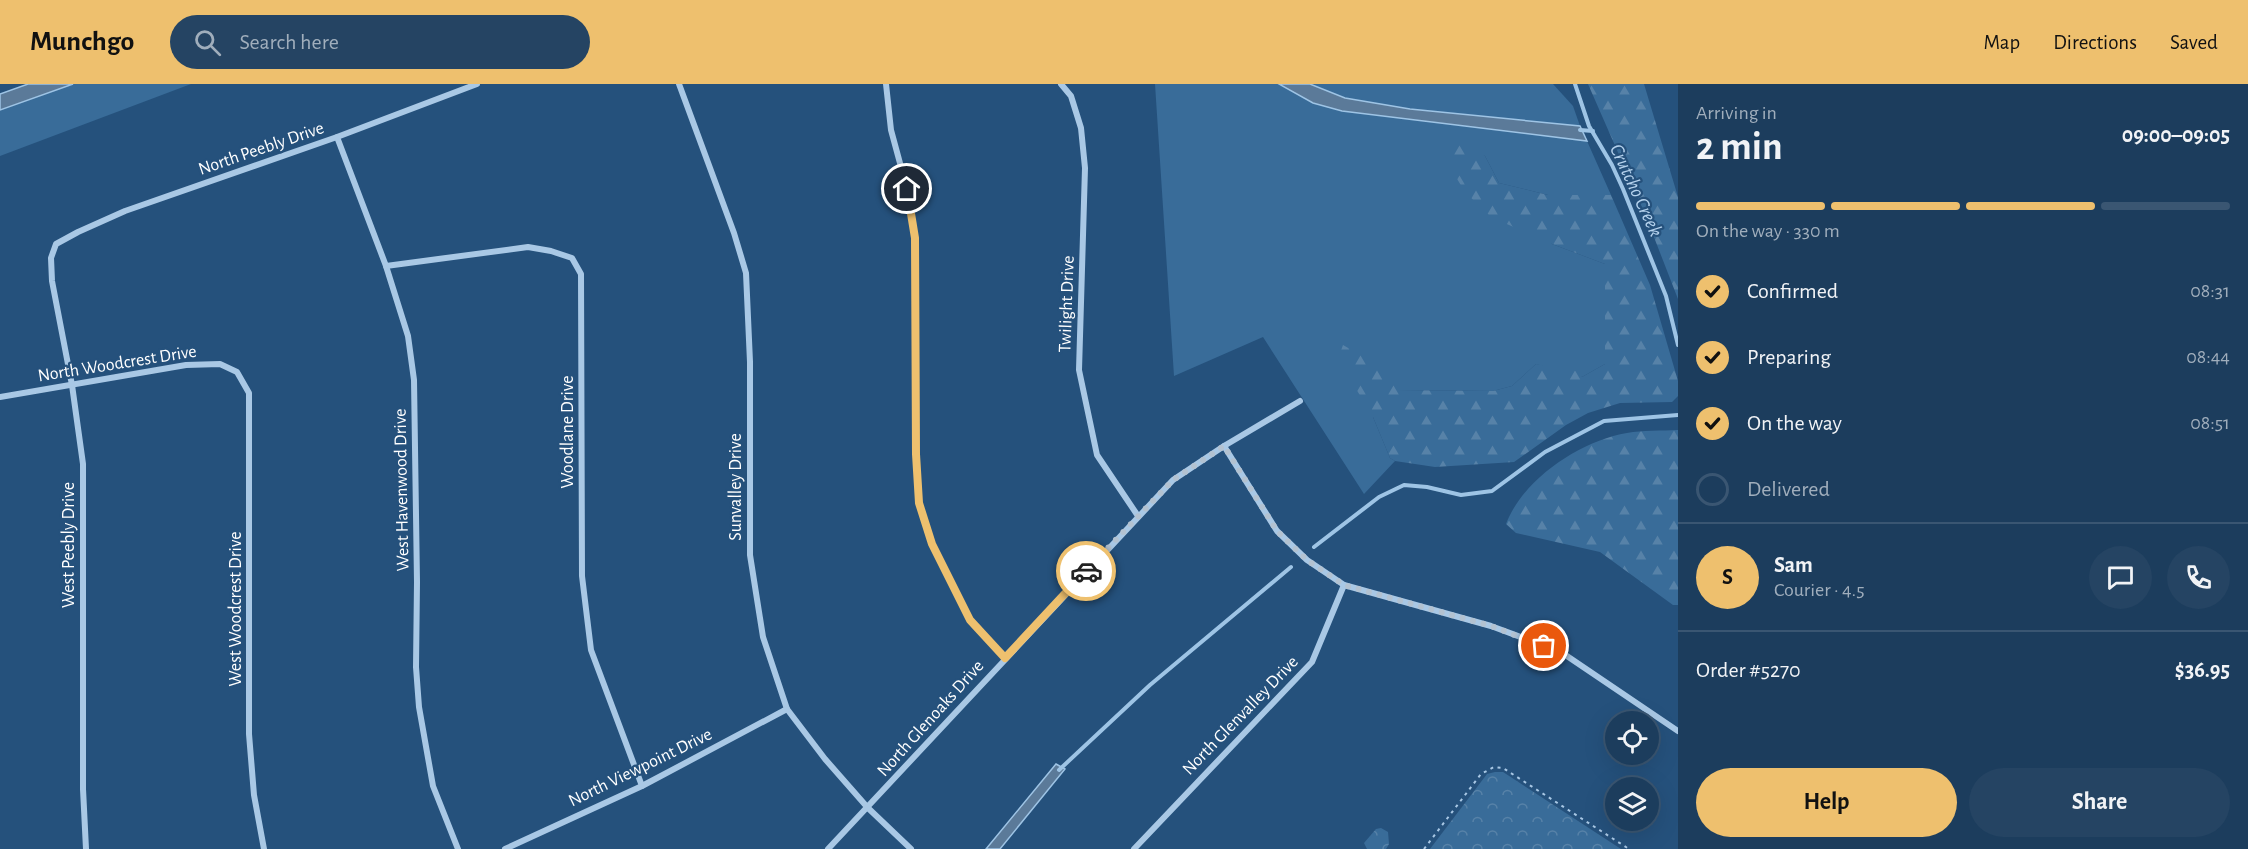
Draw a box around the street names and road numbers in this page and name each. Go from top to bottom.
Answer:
street label: North Peebly Drive [196,119,326,179]
street label: Twilight Drive [1056,255,1078,353]
street label: North Woodcrest Drive [37,343,198,385]
street label: Woodlane Drive [559,376,577,488]
street label: West Havenwood Drive [392,408,412,572]
street label: Sunvalley Drive [727,433,745,541]
street label: West Peebly Drive [60,482,78,608]
street label: West Woodcrest Drive [227,532,245,686]
street label: North Glenvalley Drive [1179,653,1302,779]
street label: North Glenoaks Drive [874,657,987,780]
street label: North Viewpoint Drive [566,725,715,810]

